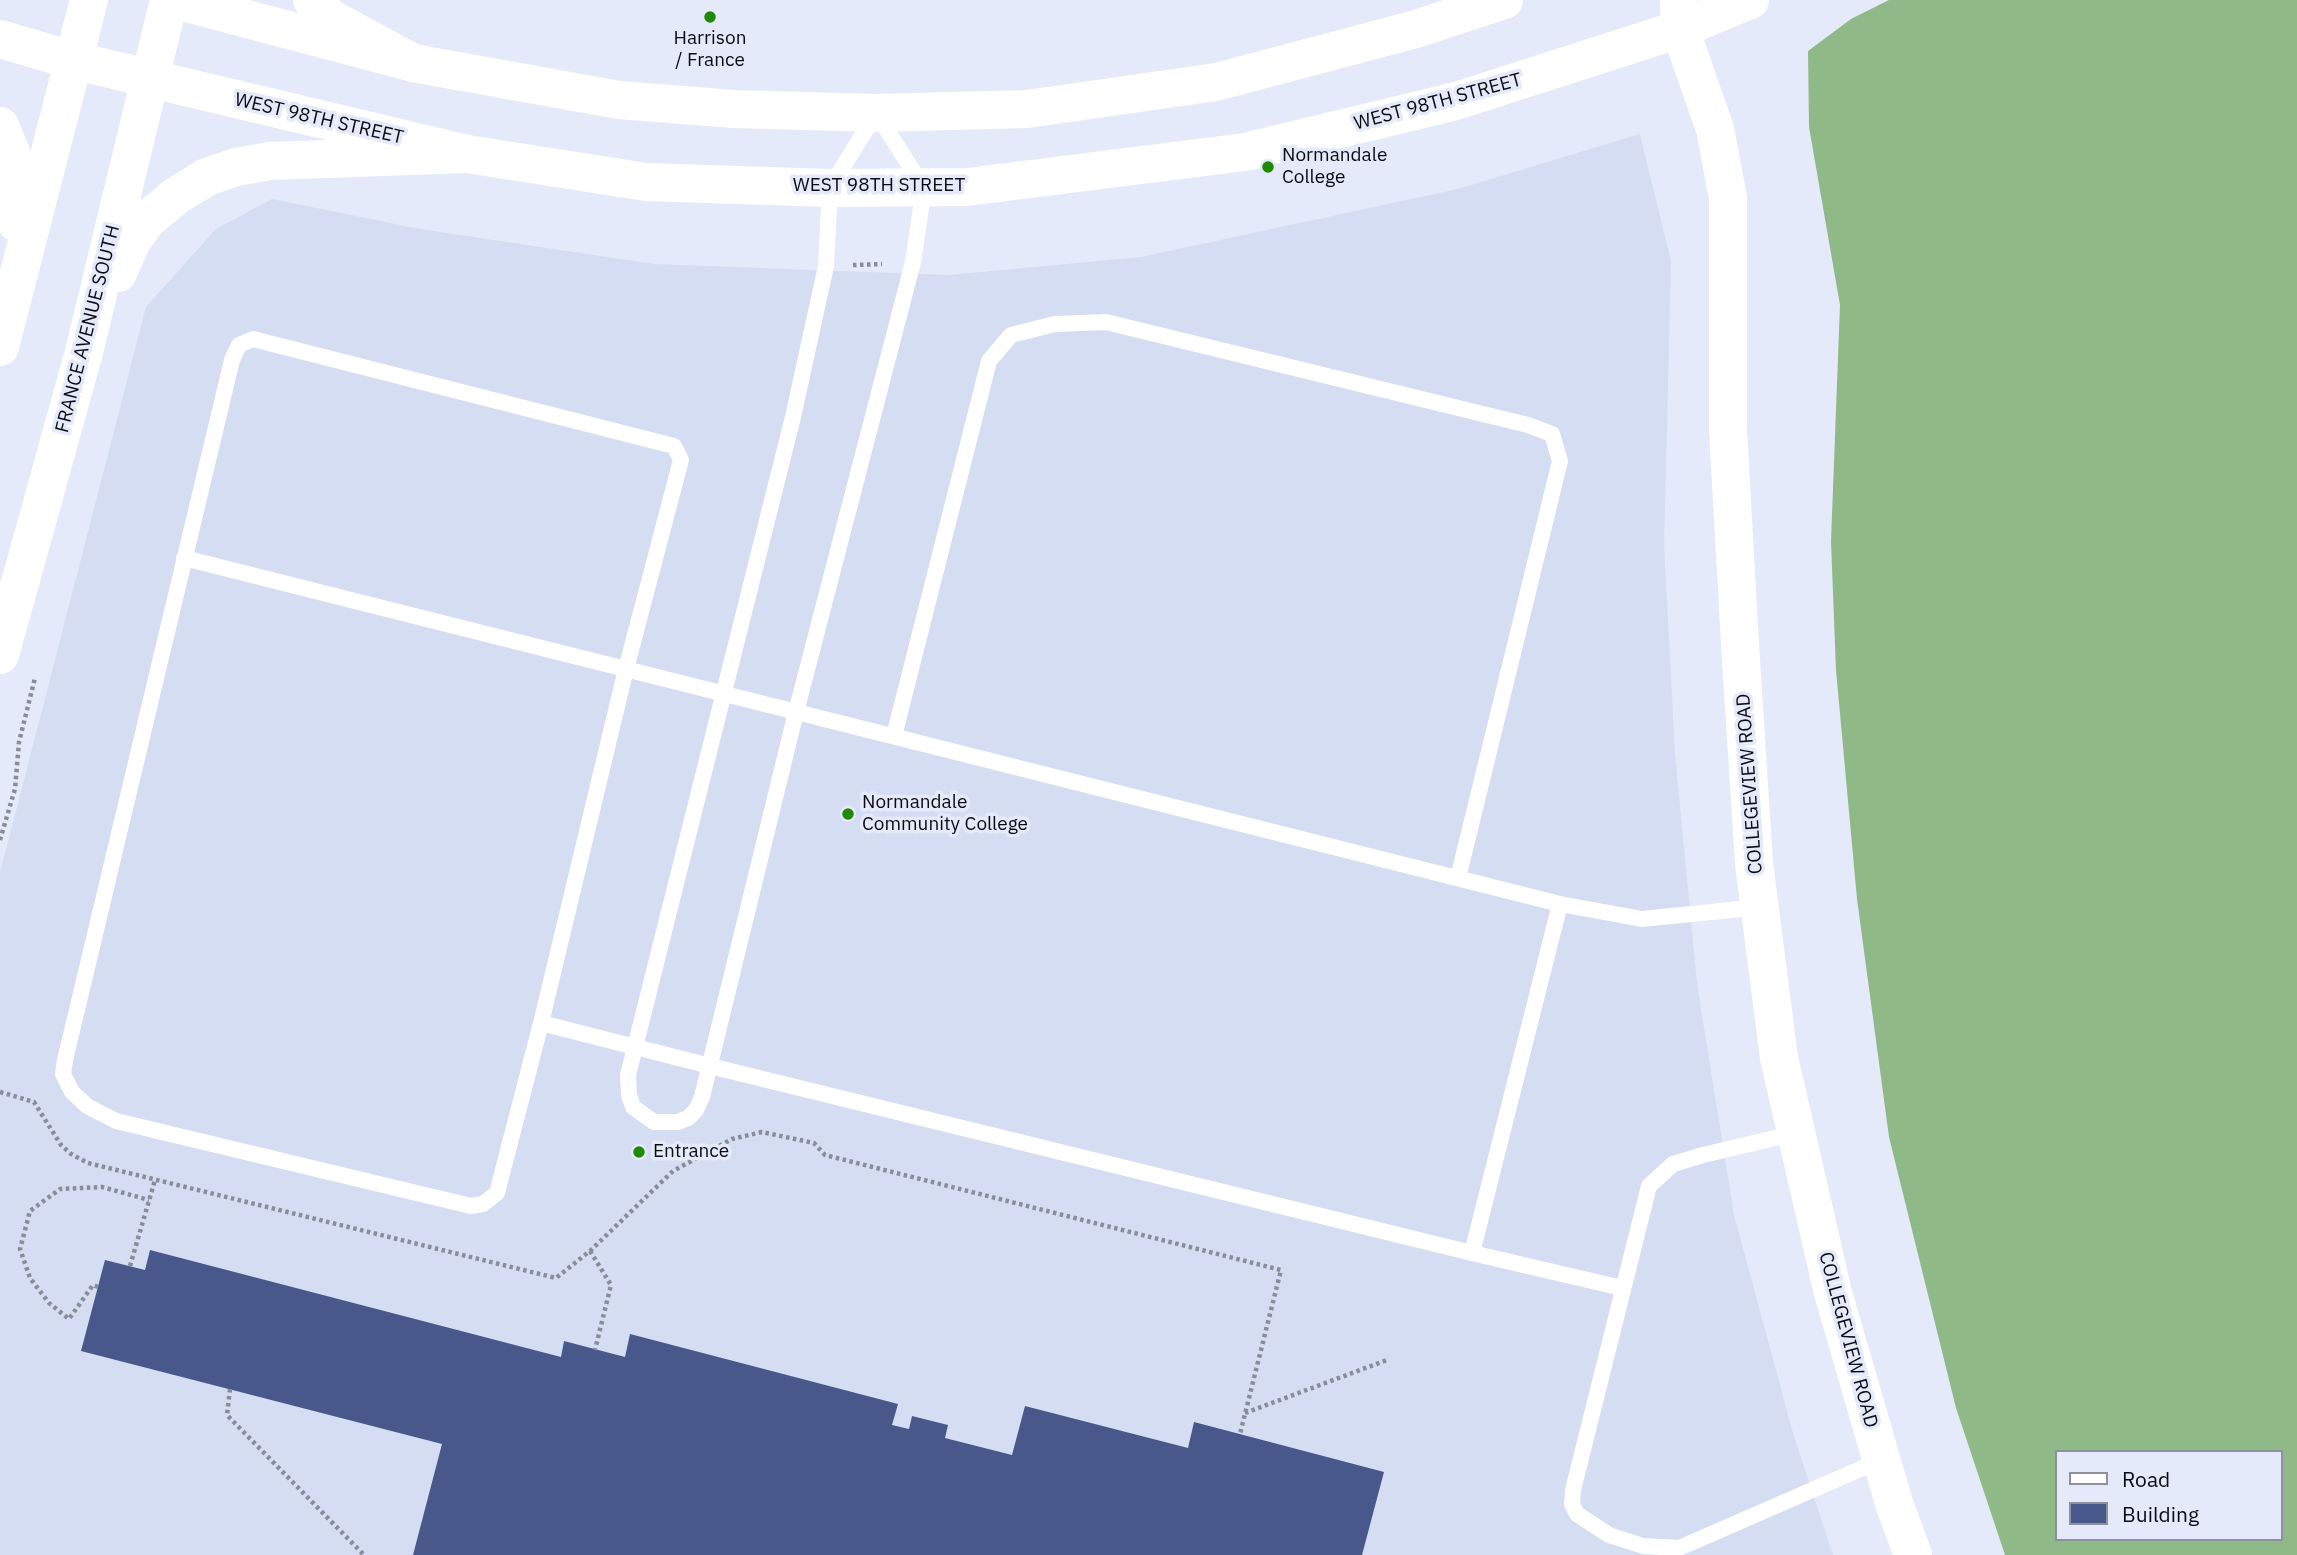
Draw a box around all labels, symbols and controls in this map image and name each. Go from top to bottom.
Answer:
marker: Harrison / France [702,9,718,25]
place label: Harrison / France [674,28,746,72]
street label: WEST 98TH STREET [1352,69,1524,135]
street label: WEST 98TH STREET [232,88,406,150]
place label: Normandale College [1282,145,1387,189]
marker: Normandale College [1260,159,1276,175]
street label: WEST 98TH STREET [793,175,965,197]
street label: FRANCE AVENUE SOUTH [51,223,125,435]
street label: COLLEGEVIEW ROAD [1732,693,1768,875]
place label: Normandale Community College [862,792,1028,836]
marker: Normandale Community College [840,806,856,822]
place label: Entrance [653,1141,729,1163]
marker: Entrance [631,1144,647,1160]
street label: COLLEGEVIEW ROAD [1814,1250,1882,1430]
legend [2056,1450,2283,1541]
text: Road [2122,1465,2170,1493]
text: Building [2122,1500,2199,1528]

